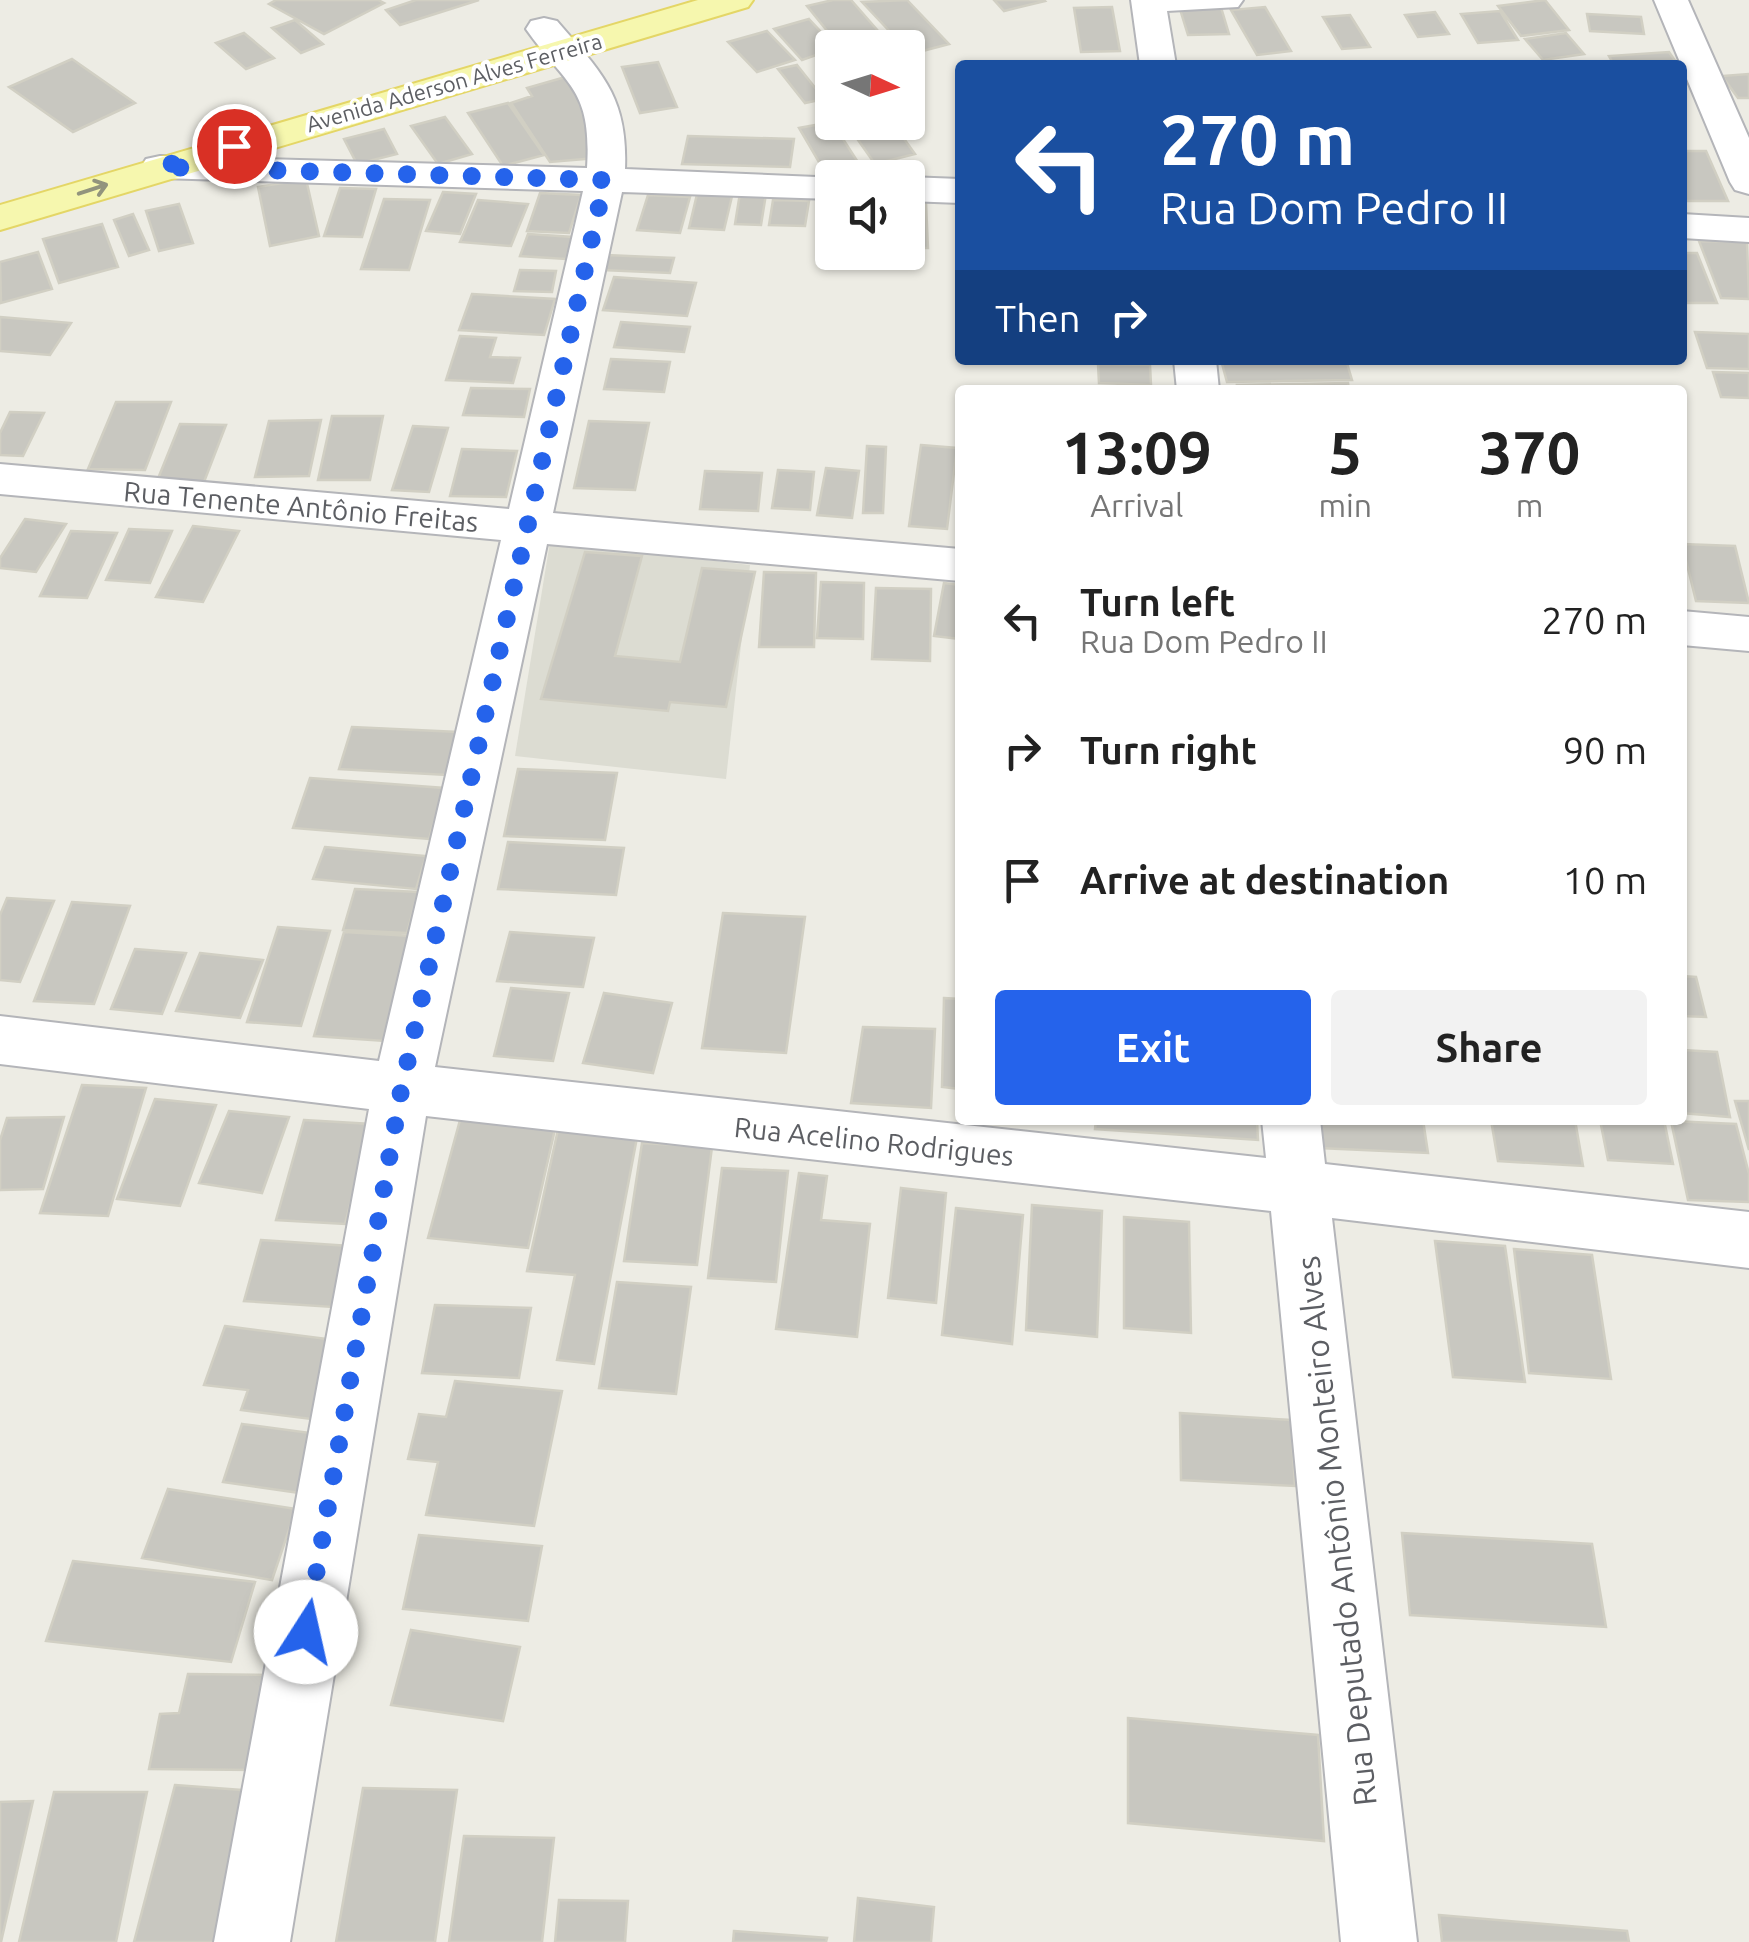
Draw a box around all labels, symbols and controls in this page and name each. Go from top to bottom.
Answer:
street label: Avenida Aderson Alves Ferreira [303,28,605,136]
north arrow [815,30,925,140]
map controls [815,30,925,270]
icon: left [995,100,1125,230]
text: 270 m [1160,100,1355,178]
pin [192,104,277,189]
icon: arrive [207,119,262,174]
button: sound [815,160,925,270]
one-way arrow [76,178,108,196]
text: Rua Dom Pedro II [1160,182,1508,233]
icon: right [1101,290,1156,345]
text: Then [995,297,1081,339]
text: 13:09 [1062,418,1212,485]
text: 5 [1328,418,1362,485]
text: 370 [1479,418,1580,485]
street label: Rua Tenente Antônio Freitas [122,475,480,537]
text: Arrival [1090,487,1183,523]
text: min [1318,487,1372,523]
text: m [1516,487,1543,523]
text: Turn left [1080,581,1235,623]
icon: left [995,593,1050,648]
text: 270 m [1541,599,1647,641]
text: Rua Dom Pedro II [1080,623,1328,659]
icon: right [995,723,1050,778]
text: Turn right [1080,729,1257,771]
text: 90 m [1563,729,1647,771]
icon: arrive [995,853,1050,908]
text: Arrive at destination [1080,859,1449,901]
text: 10 m [1563,859,1647,901]
button: Exit [995,990,1311,1105]
button: Share [1331,990,1647,1105]
street label: Rua Acelino Rodrigues [733,1111,1015,1171]
street label: Rua Deputado Antônio Monteiro Alves [1289,1254,1383,1808]
position arrow [254,1580,358,1684]

